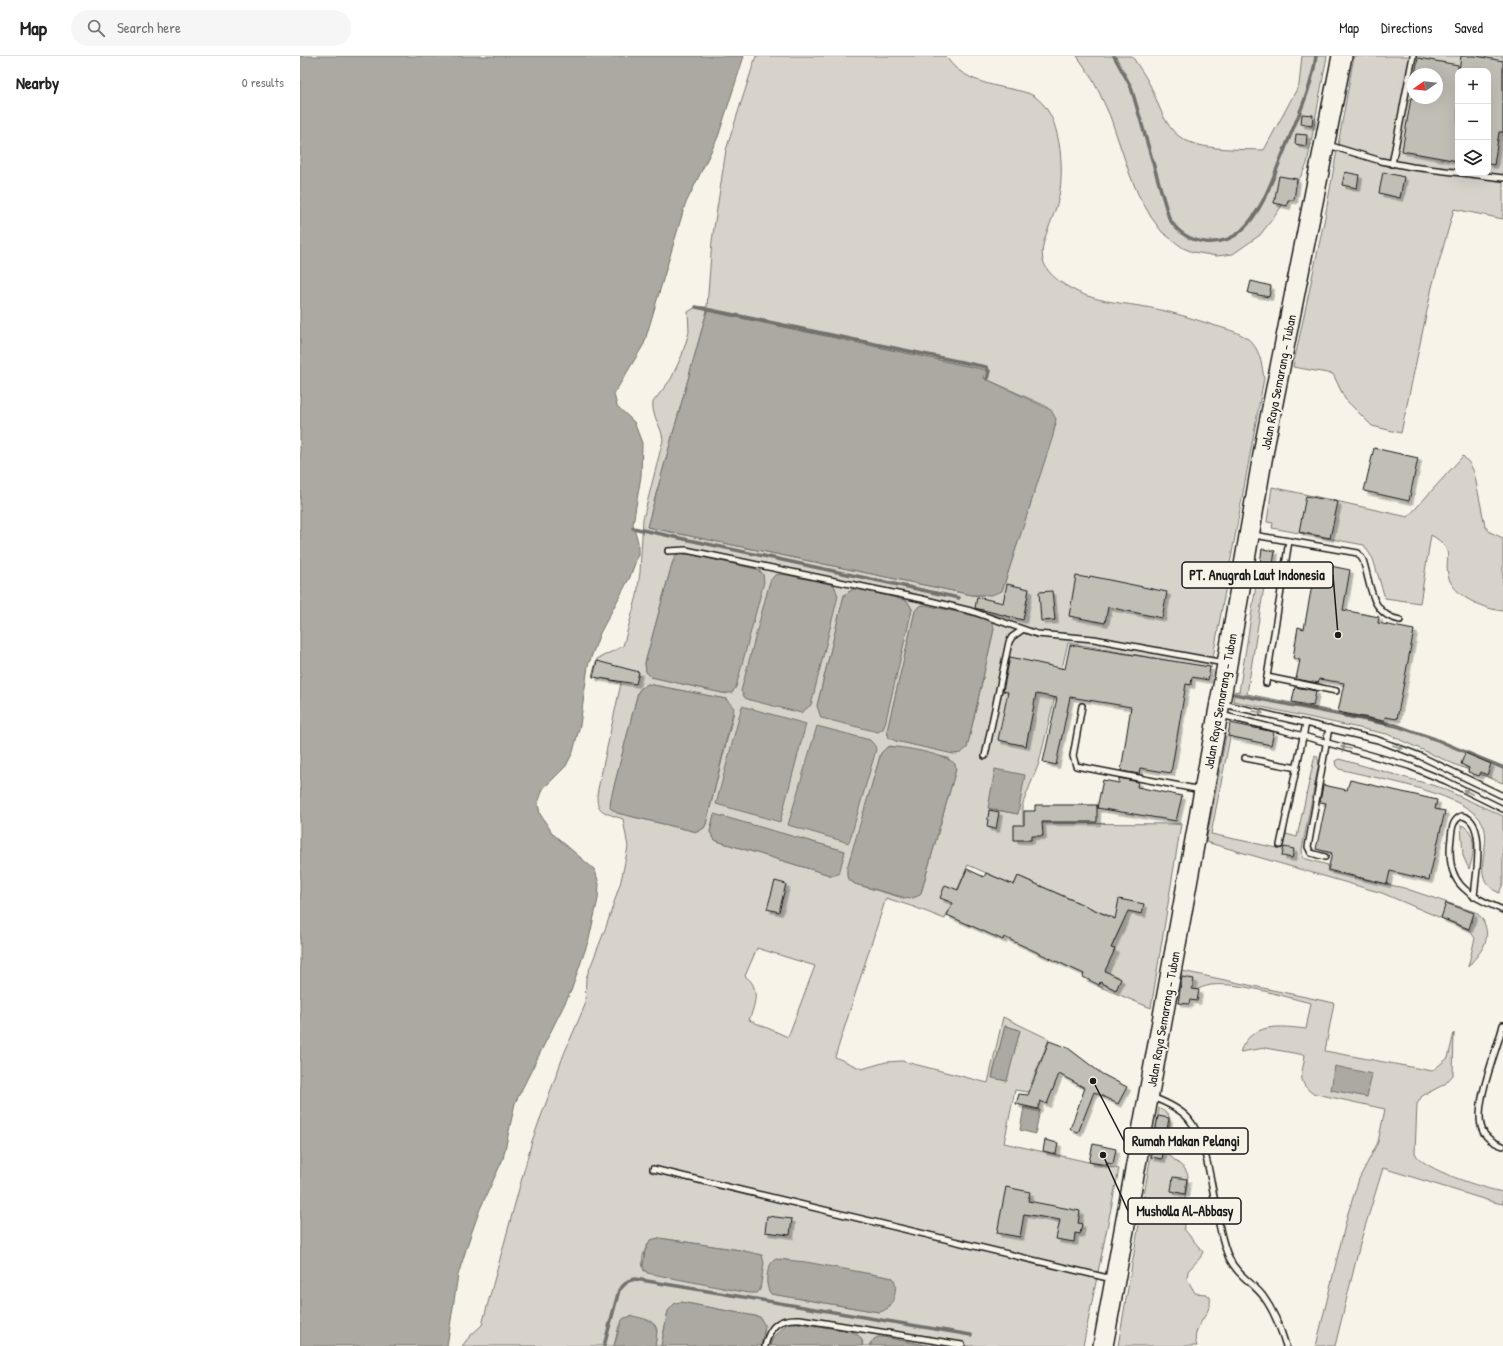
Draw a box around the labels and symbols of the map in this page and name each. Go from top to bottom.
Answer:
north arrow [1407,68,1443,104]
street label: Jalan Raya Semarang - Tuban [1256,313,1300,451]
callout: PT. Anugrah Laut Indonesia [1182,562,1333,588]
text: PT. Anugrah Laut Indonesia [1189,565,1325,586]
street label: Jalan Raya Semarang - Tuban [1199,632,1241,770]
one-way arrow [1252,710,1264,716]
one-way arrow [1340,744,1353,750]
one-way arrow [1392,744,1404,750]
one-way arrow [1462,789,1474,795]
street label: Jalan Raya Semarang - Tuban [1142,950,1184,1088]
callout: Rumah Makan Pelangi [1124,1128,1248,1154]
text: Rumah Makan Pelangi [1132,1131,1240,1152]
callout: Musholla Al-Abbasy [1128,1198,1241,1224]
text: Musholla Al-Abbasy [1137,1201,1234,1222]

